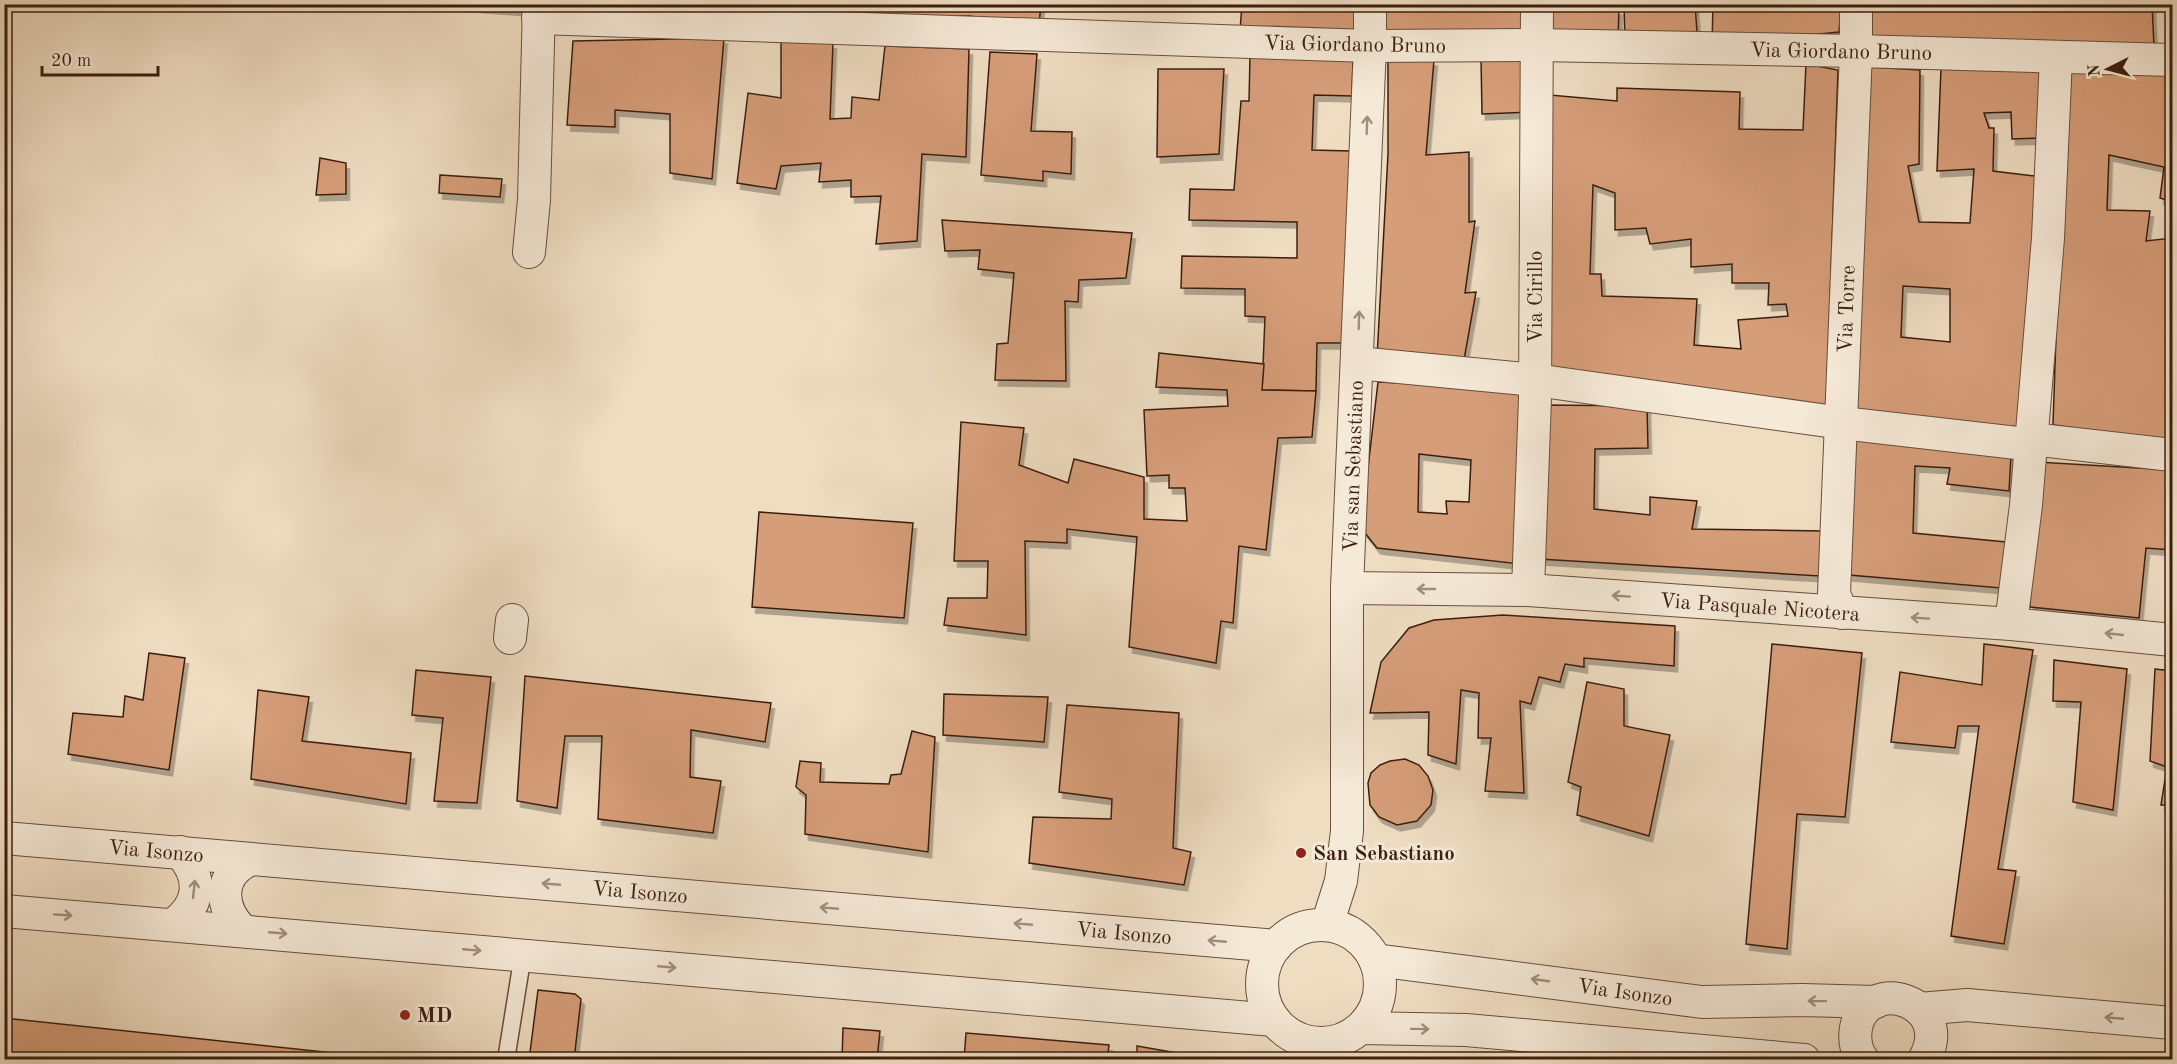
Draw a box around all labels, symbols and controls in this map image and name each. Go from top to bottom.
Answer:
street label: Via Giordano Bruno [1264,33,1446,58]
scale bar [42,39,158,77]
north arrow [2078,39,2138,99]
street label: Via Giordano Bruno [1750,40,1932,65]
text: 20 m [51,52,91,70]
text: N [2086,63,2104,77]
one-way arrow [1361,116,1372,136]
street label: Via Cirillo [1526,251,1547,344]
street label: Via Torre [1835,265,1860,353]
one-way arrow [1353,311,1364,331]
street label: Via san Sebastiano [1341,380,1368,552]
one-way arrow [1417,583,1437,595]
one-way arrow [1611,591,1631,602]
street label: Via Pasquale Nicotera [1659,591,1861,626]
one-way arrow [1911,612,1931,623]
one-way arrow [2105,628,2125,639]
street label: Via Isonzo [107,838,205,867]
place label: San Sebastiano [1313,844,1455,865]
marker: San Sebastiano [1294,846,1308,860]
one-way arrow [541,878,561,889]
street label: Via Isonzo [591,879,689,908]
one-way arrow [189,880,200,900]
one-way arrow [819,902,839,913]
one-way arrow [52,910,72,921]
one-way arrow [1014,918,1034,929]
street label: Via Isonzo [1075,920,1173,949]
one-way arrow [268,928,288,939]
one-way arrow [1208,935,1228,946]
one-way arrow [462,944,482,955]
one-way arrow [656,962,676,973]
one-way arrow [1531,975,1550,986]
street label: Via Isonzo [1576,976,1674,1011]
one-way arrow [1808,995,1828,1006]
place label: MD [417,1006,452,1027]
marker: MD [398,1008,412,1022]
one-way arrow [2105,1012,2125,1023]
one-way arrow [1409,1023,1429,1035]

